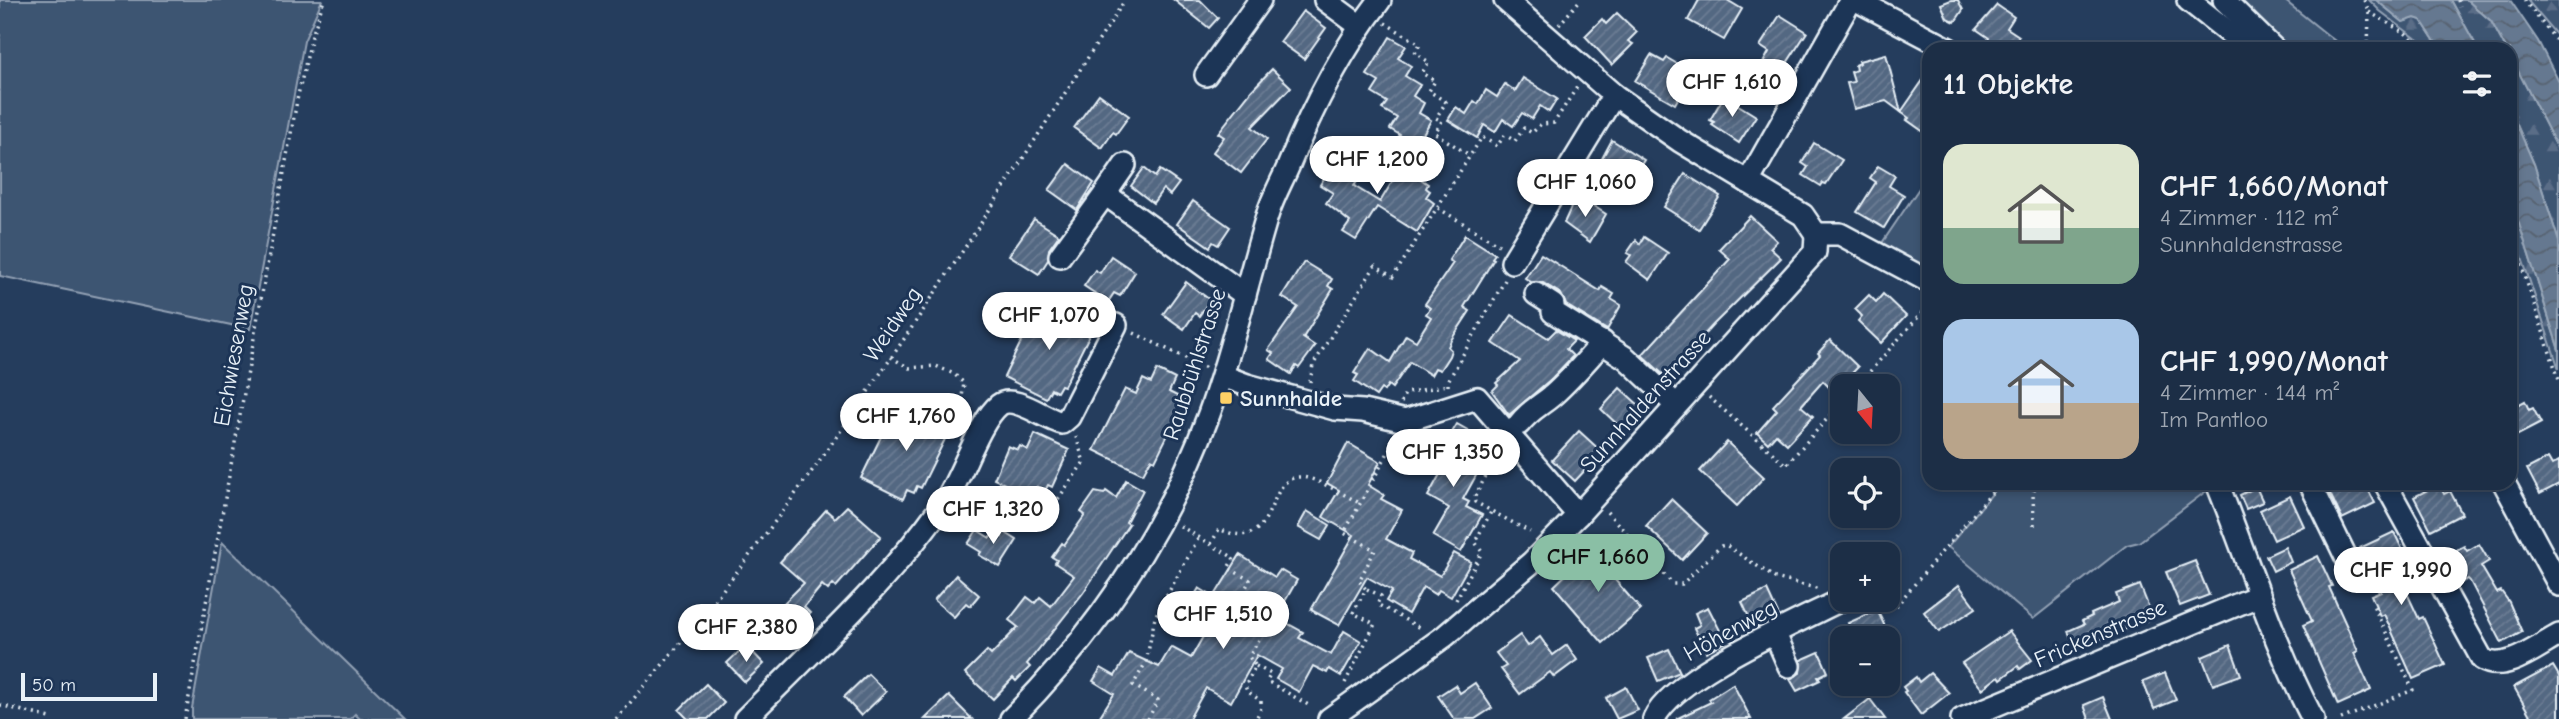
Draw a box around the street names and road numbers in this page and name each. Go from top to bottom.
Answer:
street label: Eichwiesenweg [208,282,259,428]
street label: Weidweg [858,282,927,367]
street label: Raubbühlstrasse [1157,285,1232,444]
street label: Sunnhaldenstrasse [1574,324,1717,478]
street label: Höhenweg [1679,594,1782,667]
street label: Frickenstrasse [2030,594,2170,673]

